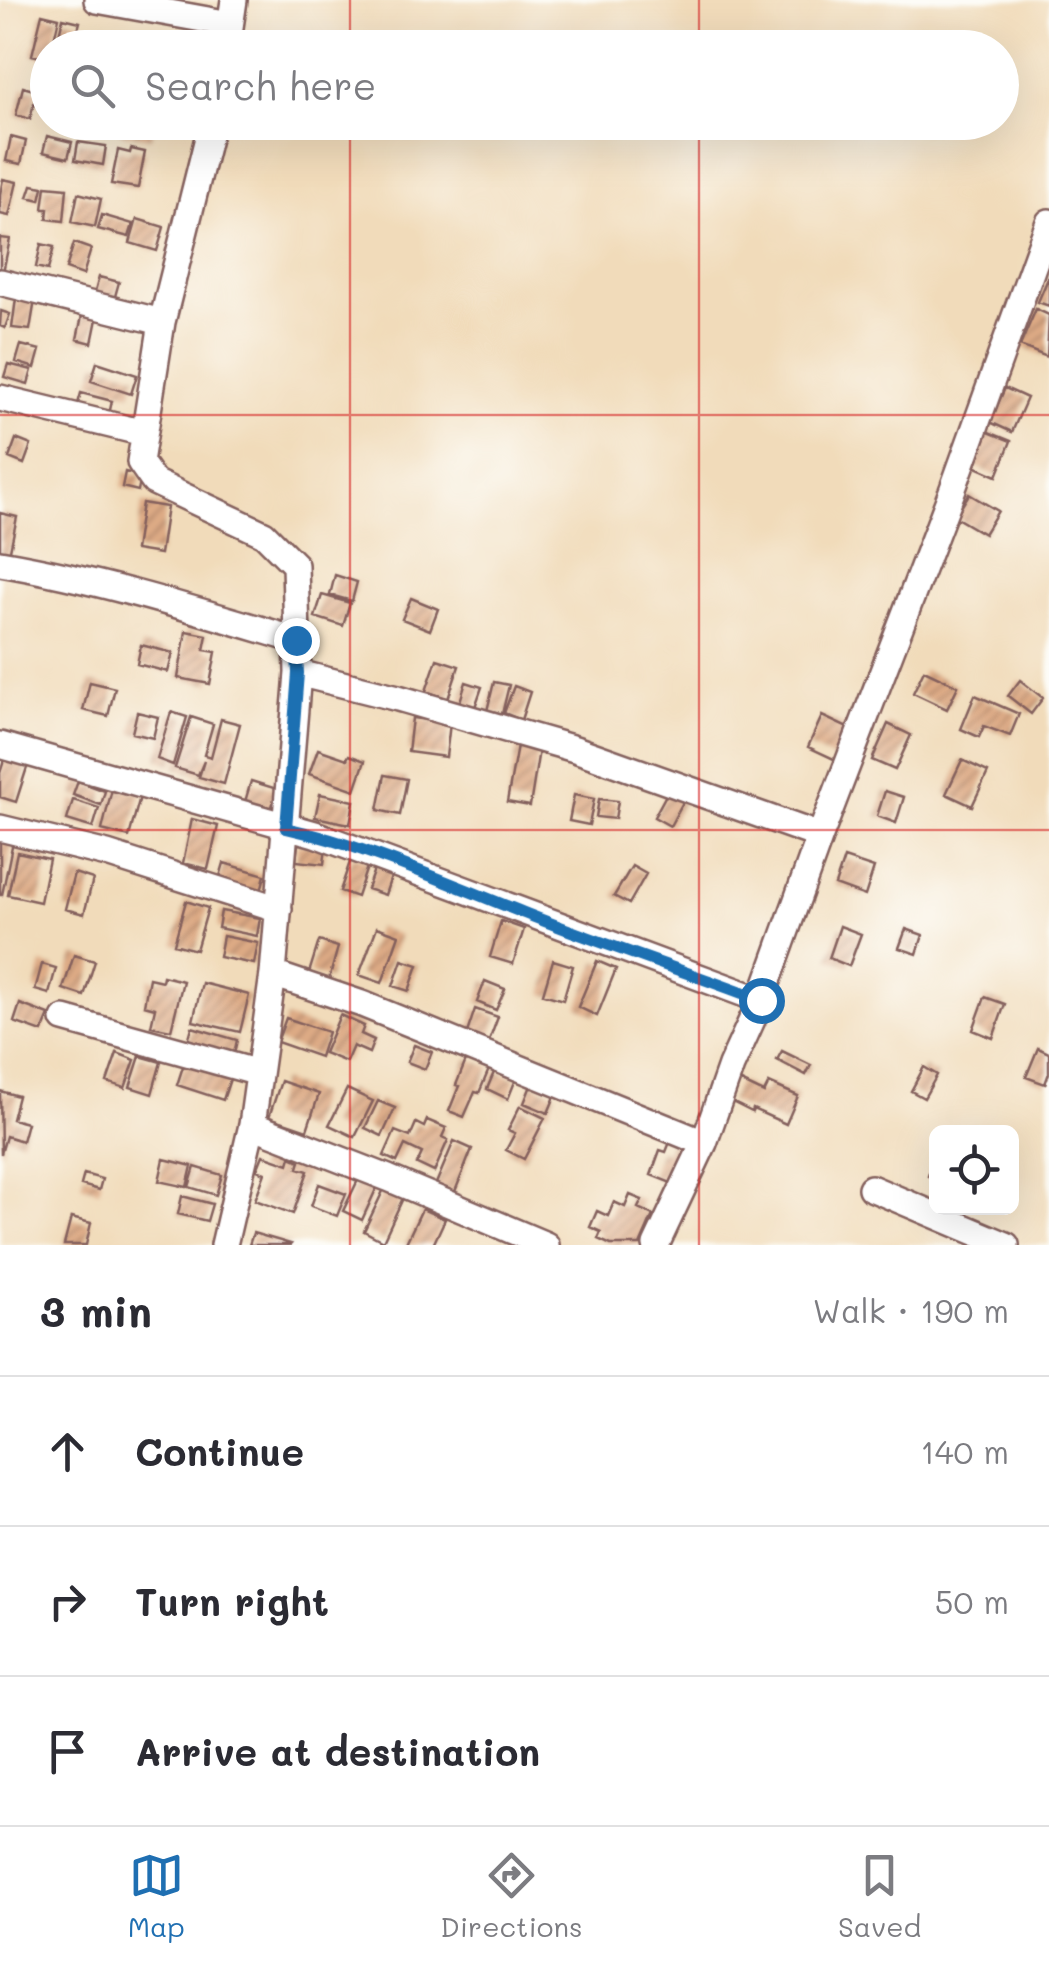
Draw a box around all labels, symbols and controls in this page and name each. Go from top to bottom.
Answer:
search box [30,30,1019,140]
icon: search [65,58,120,113]
text: Search here [145,60,376,110]
route end [274,618,320,664]
route start [739,978,785,1024]
map controls [929,1125,1019,1215]
button: locate [929,1125,1019,1215]
text: 3 min [40,1283,152,1338]
text: Walk · 190 m [813,1289,1009,1331]
icon: ahead [40,1424,95,1479]
text: Continue [135,1426,304,1476]
text: 140 m [920,1430,1009,1472]
icon: right [40,1574,95,1629]
text: Turn right [135,1576,329,1626]
text: 50 m [935,1580,1009,1622]
icon: arrive [40,1724,95,1779]
text: Arrive at destination [135,1726,540,1776]
tab: Map [128,1848,185,1944]
tab: Directions [440,1848,583,1944]
tab: Saved [838,1848,921,1944]

